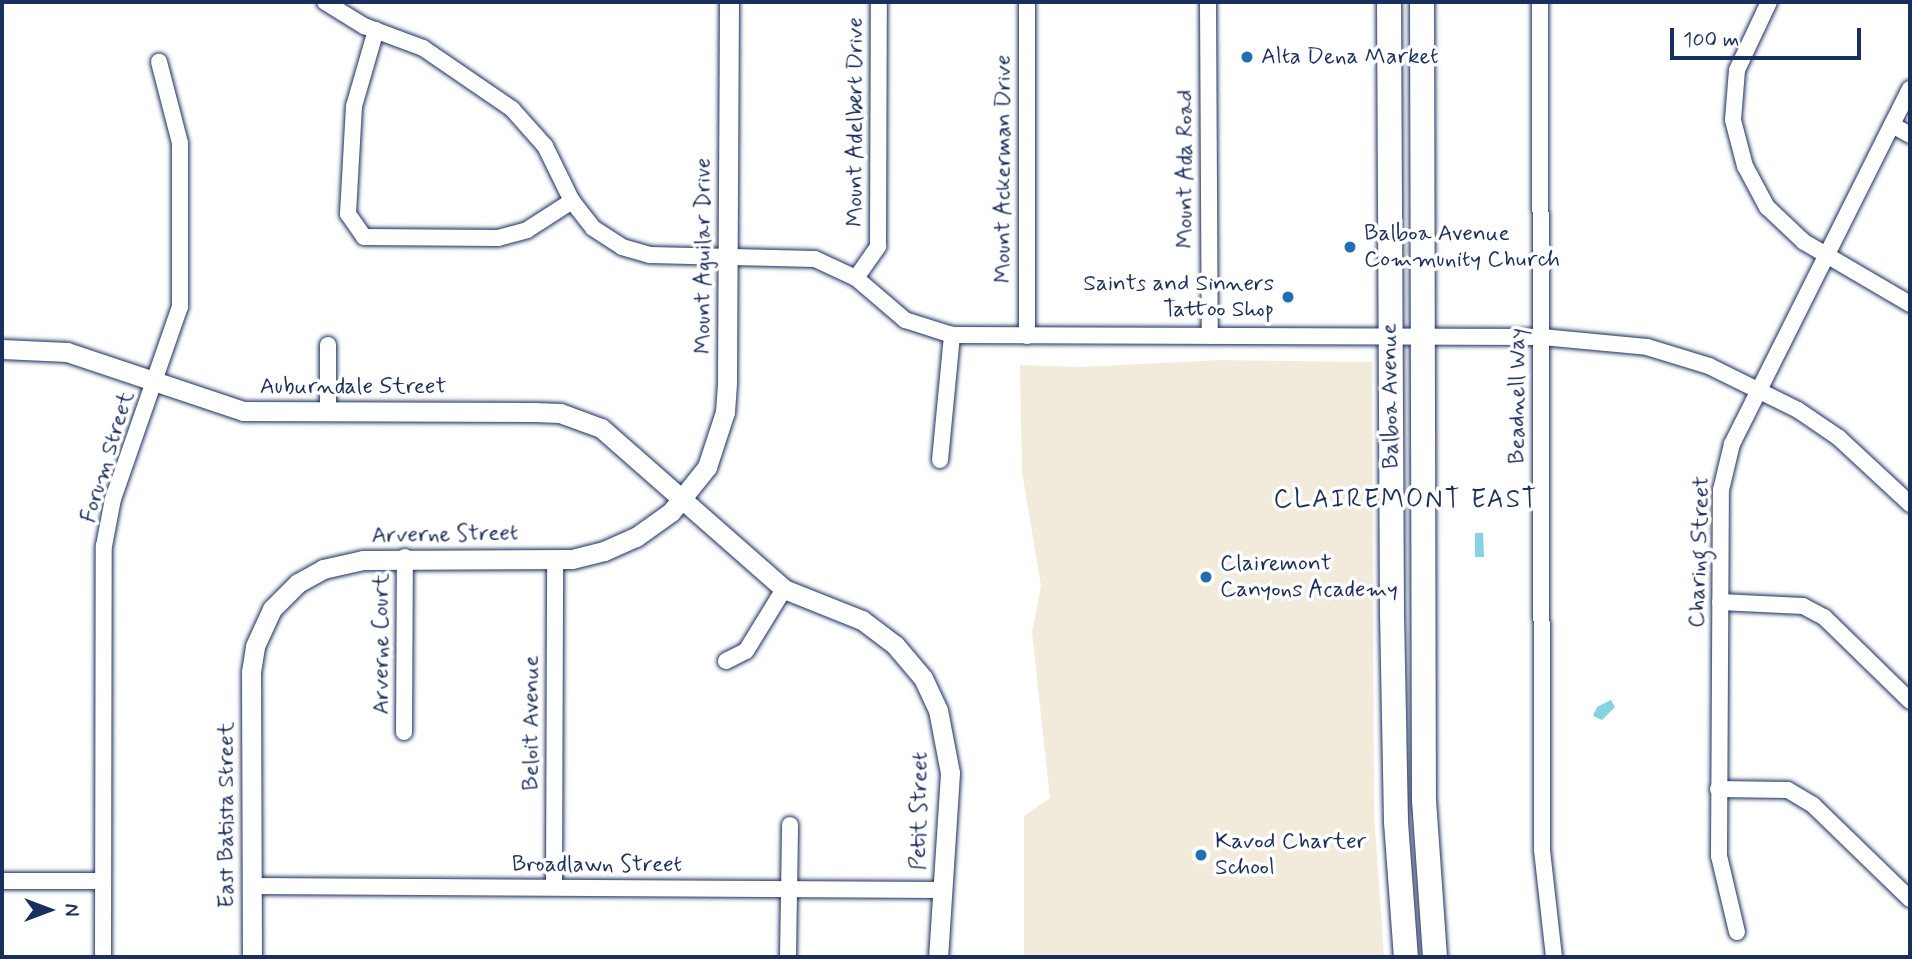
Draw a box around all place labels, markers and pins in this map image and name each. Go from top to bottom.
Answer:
place label: Alta Dena Market [1261,43,1440,71]
marker: Alta Dena Market [1239,49,1255,65]
place label: Balboa Avenue Community Church [1364,220,1560,274]
marker: Balboa Avenue Community Church [1342,239,1358,255]
place label: Saints and Sinners Tattoo Shop [1085,270,1274,324]
marker: Saints and Sinners Tattoo Shop [1280,289,1296,305]
place label: Clairemont Canyons Academy [1220,550,1402,604]
marker: Clairemont Canyons Academy [1198,569,1214,585]
place label: Kavod Charter School [1215,828,1366,882]
marker: Kavod Charter School [1193,847,1209,863]

